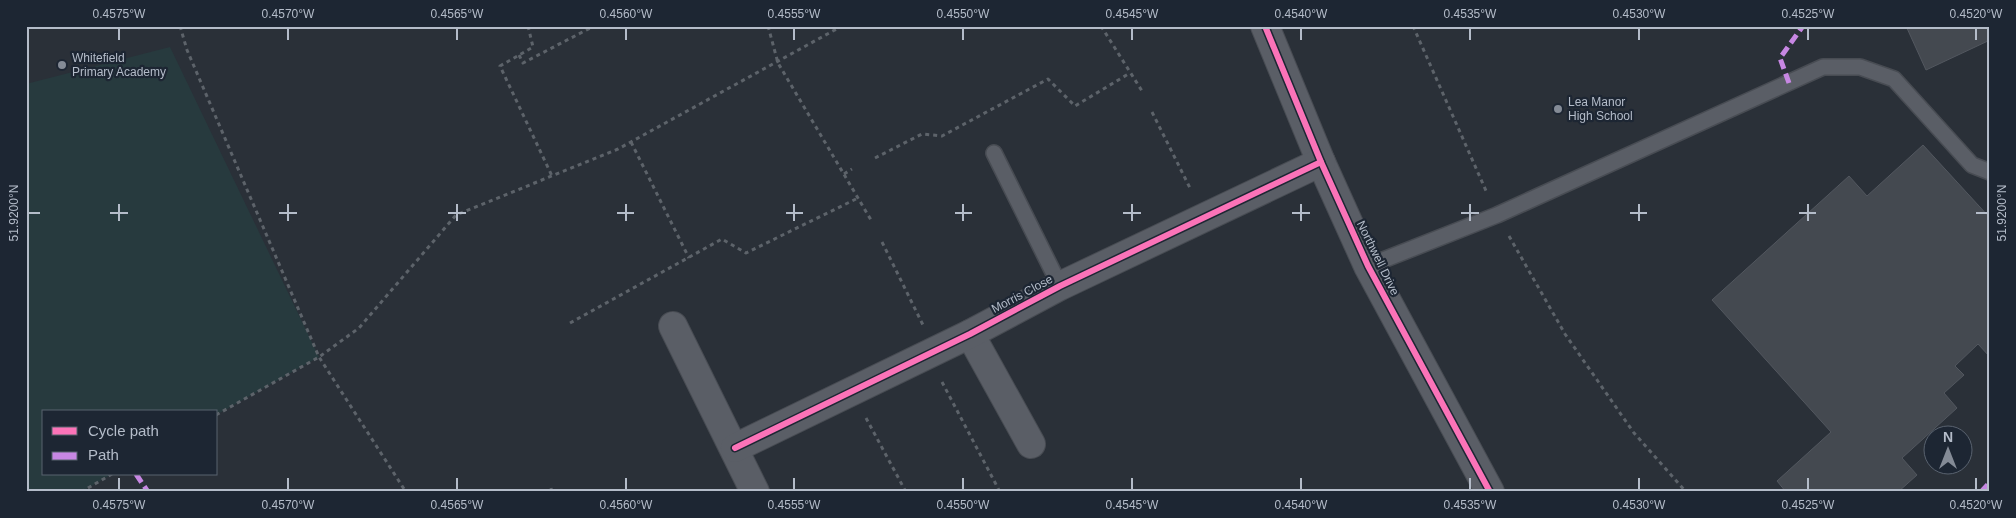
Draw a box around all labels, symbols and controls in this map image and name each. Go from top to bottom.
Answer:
text: 0.4575°W [93,7,146,21]
text: 0.4570°W [262,7,315,21]
text: 0.4565°W [431,7,484,21]
text: 0.4560°W [600,7,653,21]
text: 0.4555°W [768,7,821,21]
text: 0.4550°W [937,7,990,21]
text: 0.4545°W [1106,7,1159,21]
text: 0.4540°W [1275,7,1328,21]
text: 0.4535°W [1444,7,1497,21]
text: 0.4530°W [1613,7,1666,21]
text: 0.4525°W [1782,7,1835,21]
text: 0.4520°W [1950,7,2003,21]
place label: Whitefield Primary Academy [72,51,166,79]
marker: Whitefield Primary Academy [56,59,68,71]
place label: Lea Manor High School [1568,95,1633,123]
marker: Lea Manor High School [1552,103,1564,115]
text: 51.9200°N [7,185,21,241]
text: 51.9200°N [1995,185,2009,241]
street label: Northwell Drive [1354,218,1402,298]
street label: Morris Close [989,272,1055,316]
legend [42,410,218,476]
text: Cycle path [88,422,159,439]
north arrow [1924,426,1974,476]
text: N [1943,429,1953,445]
text: Path [88,446,119,463]
text: 0.4575°W [93,498,146,512]
text: 0.4570°W [262,498,315,512]
text: 0.4565°W [431,498,484,512]
text: 0.4560°W [600,498,653,512]
text: 0.4555°W [768,498,821,512]
text: 0.4550°W [937,498,990,512]
text: 0.4545°W [1106,498,1159,512]
text: 0.4540°W [1275,498,1328,512]
text: 0.4535°W [1444,498,1497,512]
text: 0.4530°W [1613,498,1666,512]
text: 0.4525°W [1782,498,1835,512]
text: 0.4520°W [1950,498,2003,512]

